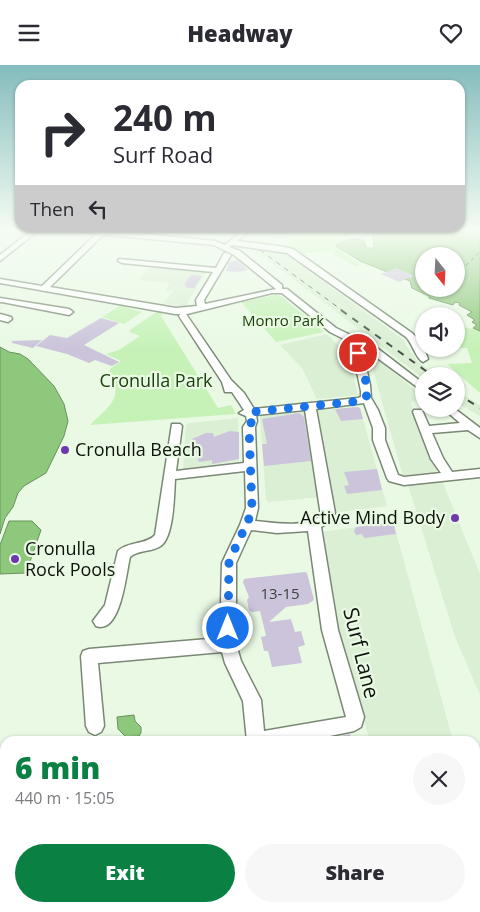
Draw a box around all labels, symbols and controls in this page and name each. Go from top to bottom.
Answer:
text: Headway [187,18,293,48]
icon: menu [15,19,43,47]
icon: heart [437,19,465,47]
text: 240 m [113,94,217,141]
icon: right [30,100,95,165]
text: Surf Road [113,139,213,169]
icon: left [84,195,112,223]
text: Then [30,196,74,222]
north arrow [415,247,465,297]
map controls [415,247,465,417]
button: sound [415,307,465,357]
park label: Monro Park [242,310,324,330]
pin [337,332,379,374]
icon: arrive [344,339,372,367]
button: layers [415,367,465,417]
park label: Cronulla Park [99,368,213,392]
place label: Cronulla Beach [75,437,202,461]
marker: Cronulla Beach [59,444,71,456]
place label: Active Mind Body [300,505,446,529]
marker: Active Mind Body [449,512,461,524]
place label: Cronulla Rock Pools [25,536,115,581]
marker: Cronulla Rock Pools [9,553,21,565]
house number: 13-15 [260,583,300,603]
position arrow [201,601,253,653]
street label: Surf Lane [337,604,387,701]
text: 6 min [15,747,100,788]
button: close [413,753,465,805]
text: 440 m · 15:05 [15,787,115,809]
button: Exit [15,844,235,902]
button: Share [245,844,465,902]

